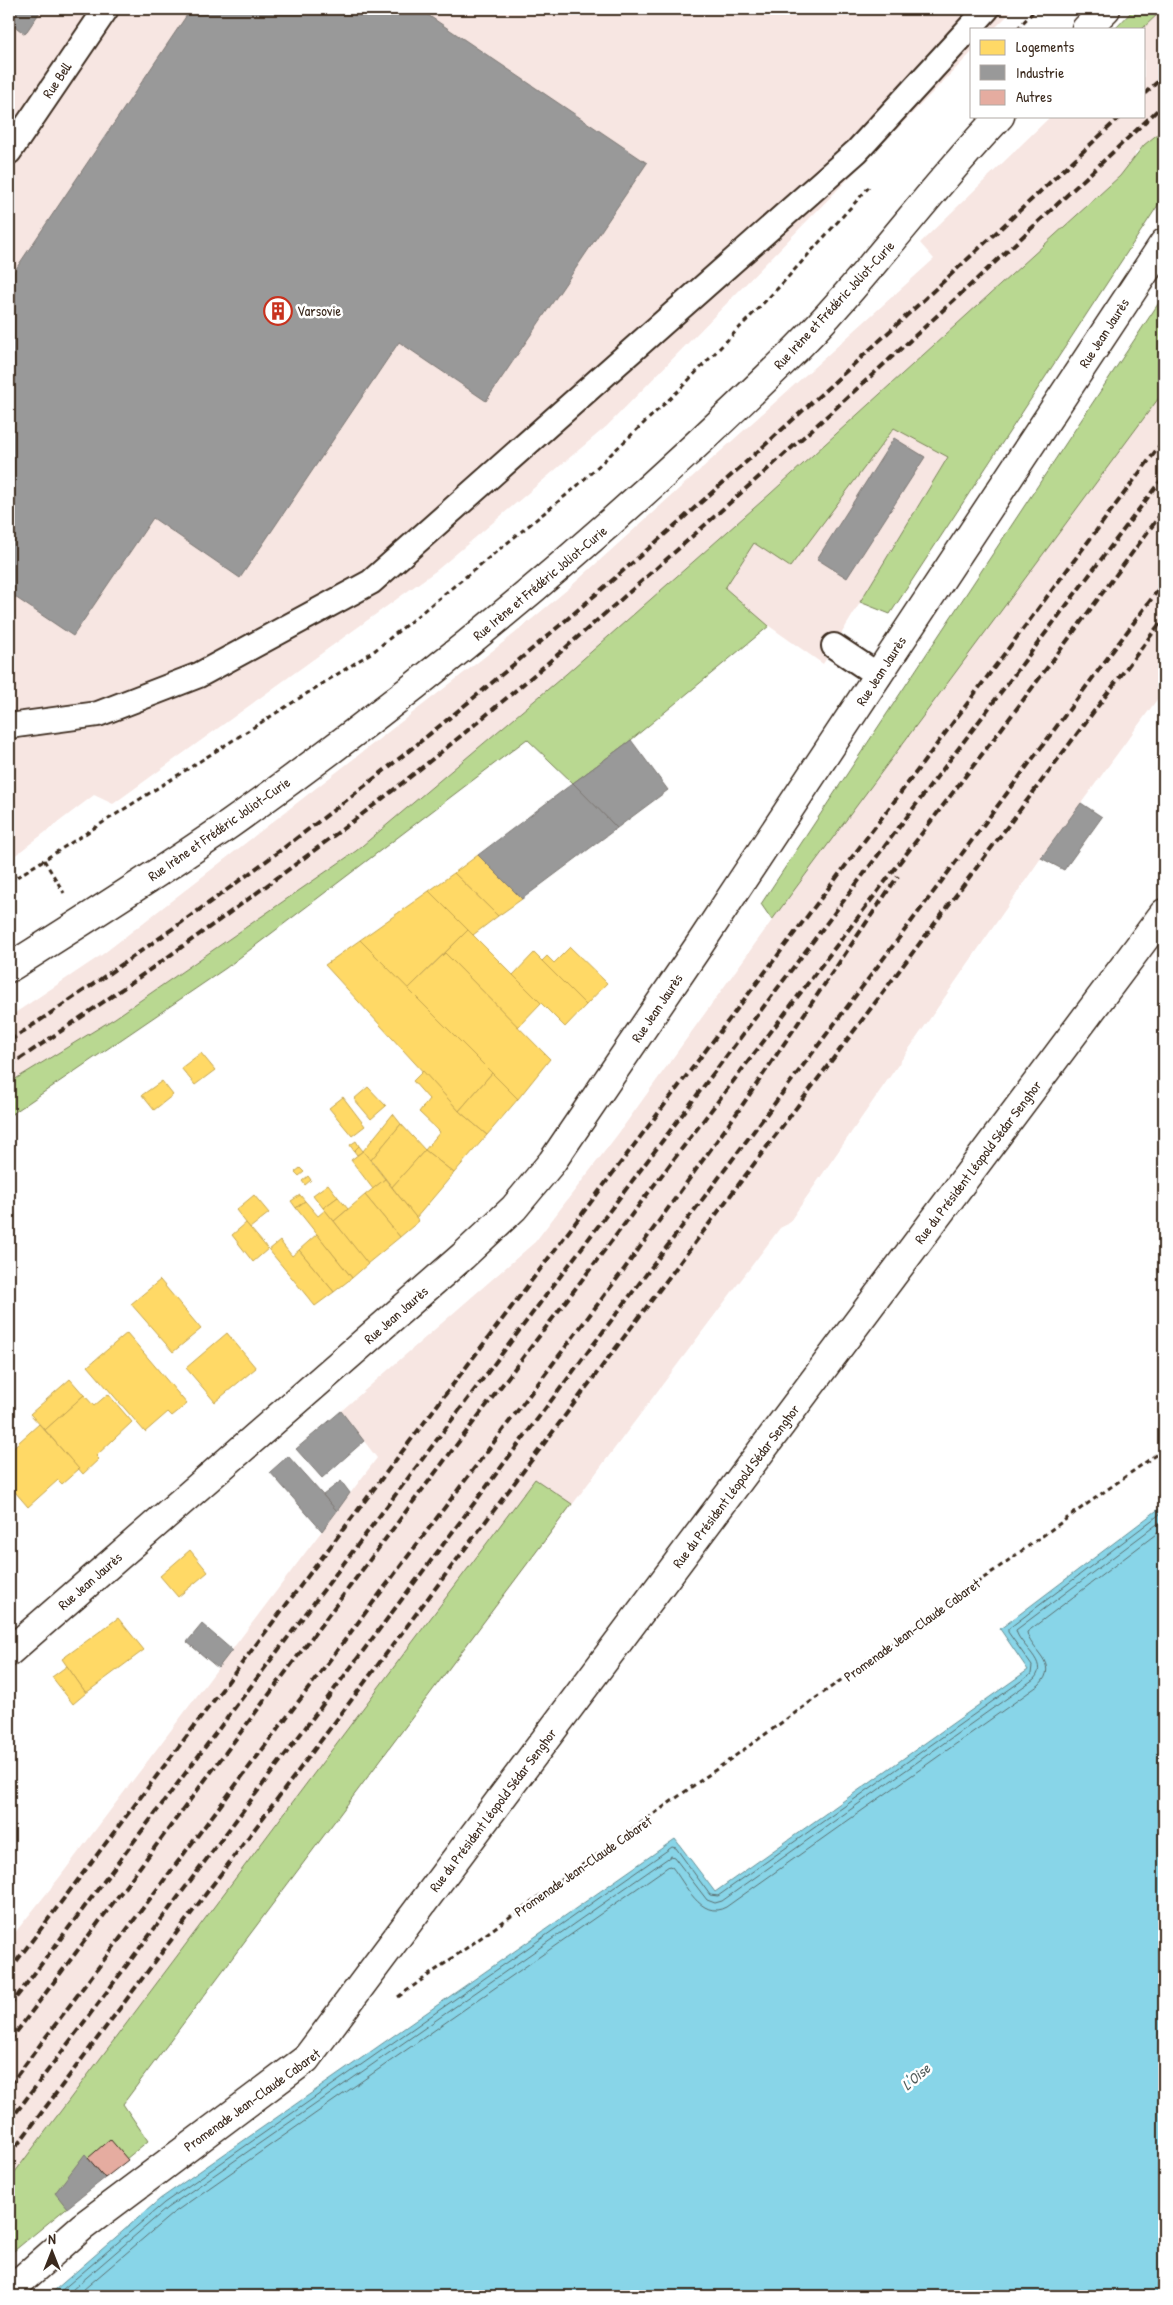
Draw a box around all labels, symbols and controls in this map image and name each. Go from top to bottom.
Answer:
legend [970,28,1146,118]
text: Logements [1016,36,1074,57]
street label: Rue Bell [38,57,76,101]
text: Industrie [1016,62,1064,83]
text: Autres [1016,86,1052,107]
street label: Rue Irène et Frédéric Joliot-Curie [769,236,899,373]
street label: Rue Jean Jaurès [1074,294,1133,371]
building icon: Varsovie [263,296,293,326]
place label: Varsovie [297,301,342,320]
street label: Rue Irène et Frédéric Joliot-Curie [469,521,611,644]
street label: Rue Jean Jaurès [851,632,910,709]
street label: Rue Irène et Frédéric Joliot-Curie [144,772,294,885]
street label: Rue Jean Jaurès [627,970,687,1046]
street label: Rue du Président Léopold Sédar Senghor [910,1076,1047,1248]
street label: Rue Jean Jaurès [360,1281,432,1348]
street label: Rue du Président Léopold Sédar Senghor [668,1400,805,1572]
street label: Rue Jean Jaurès [54,1547,126,1614]
street label: Promenade Jean-Claude Cabaret [840,1574,984,1686]
street label: Rue du Président Léopold Sédar Senghor [425,1724,562,1896]
street label: Promenade Jean-Claude Cabaret [510,1811,656,1920]
street label: Promenade Jean-Claude Cabaret [180,2044,324,2156]
water label: L'Oise [897,2058,935,2095]
north arrow [28,2228,78,2278]
text: N [48,2229,56,2248]

